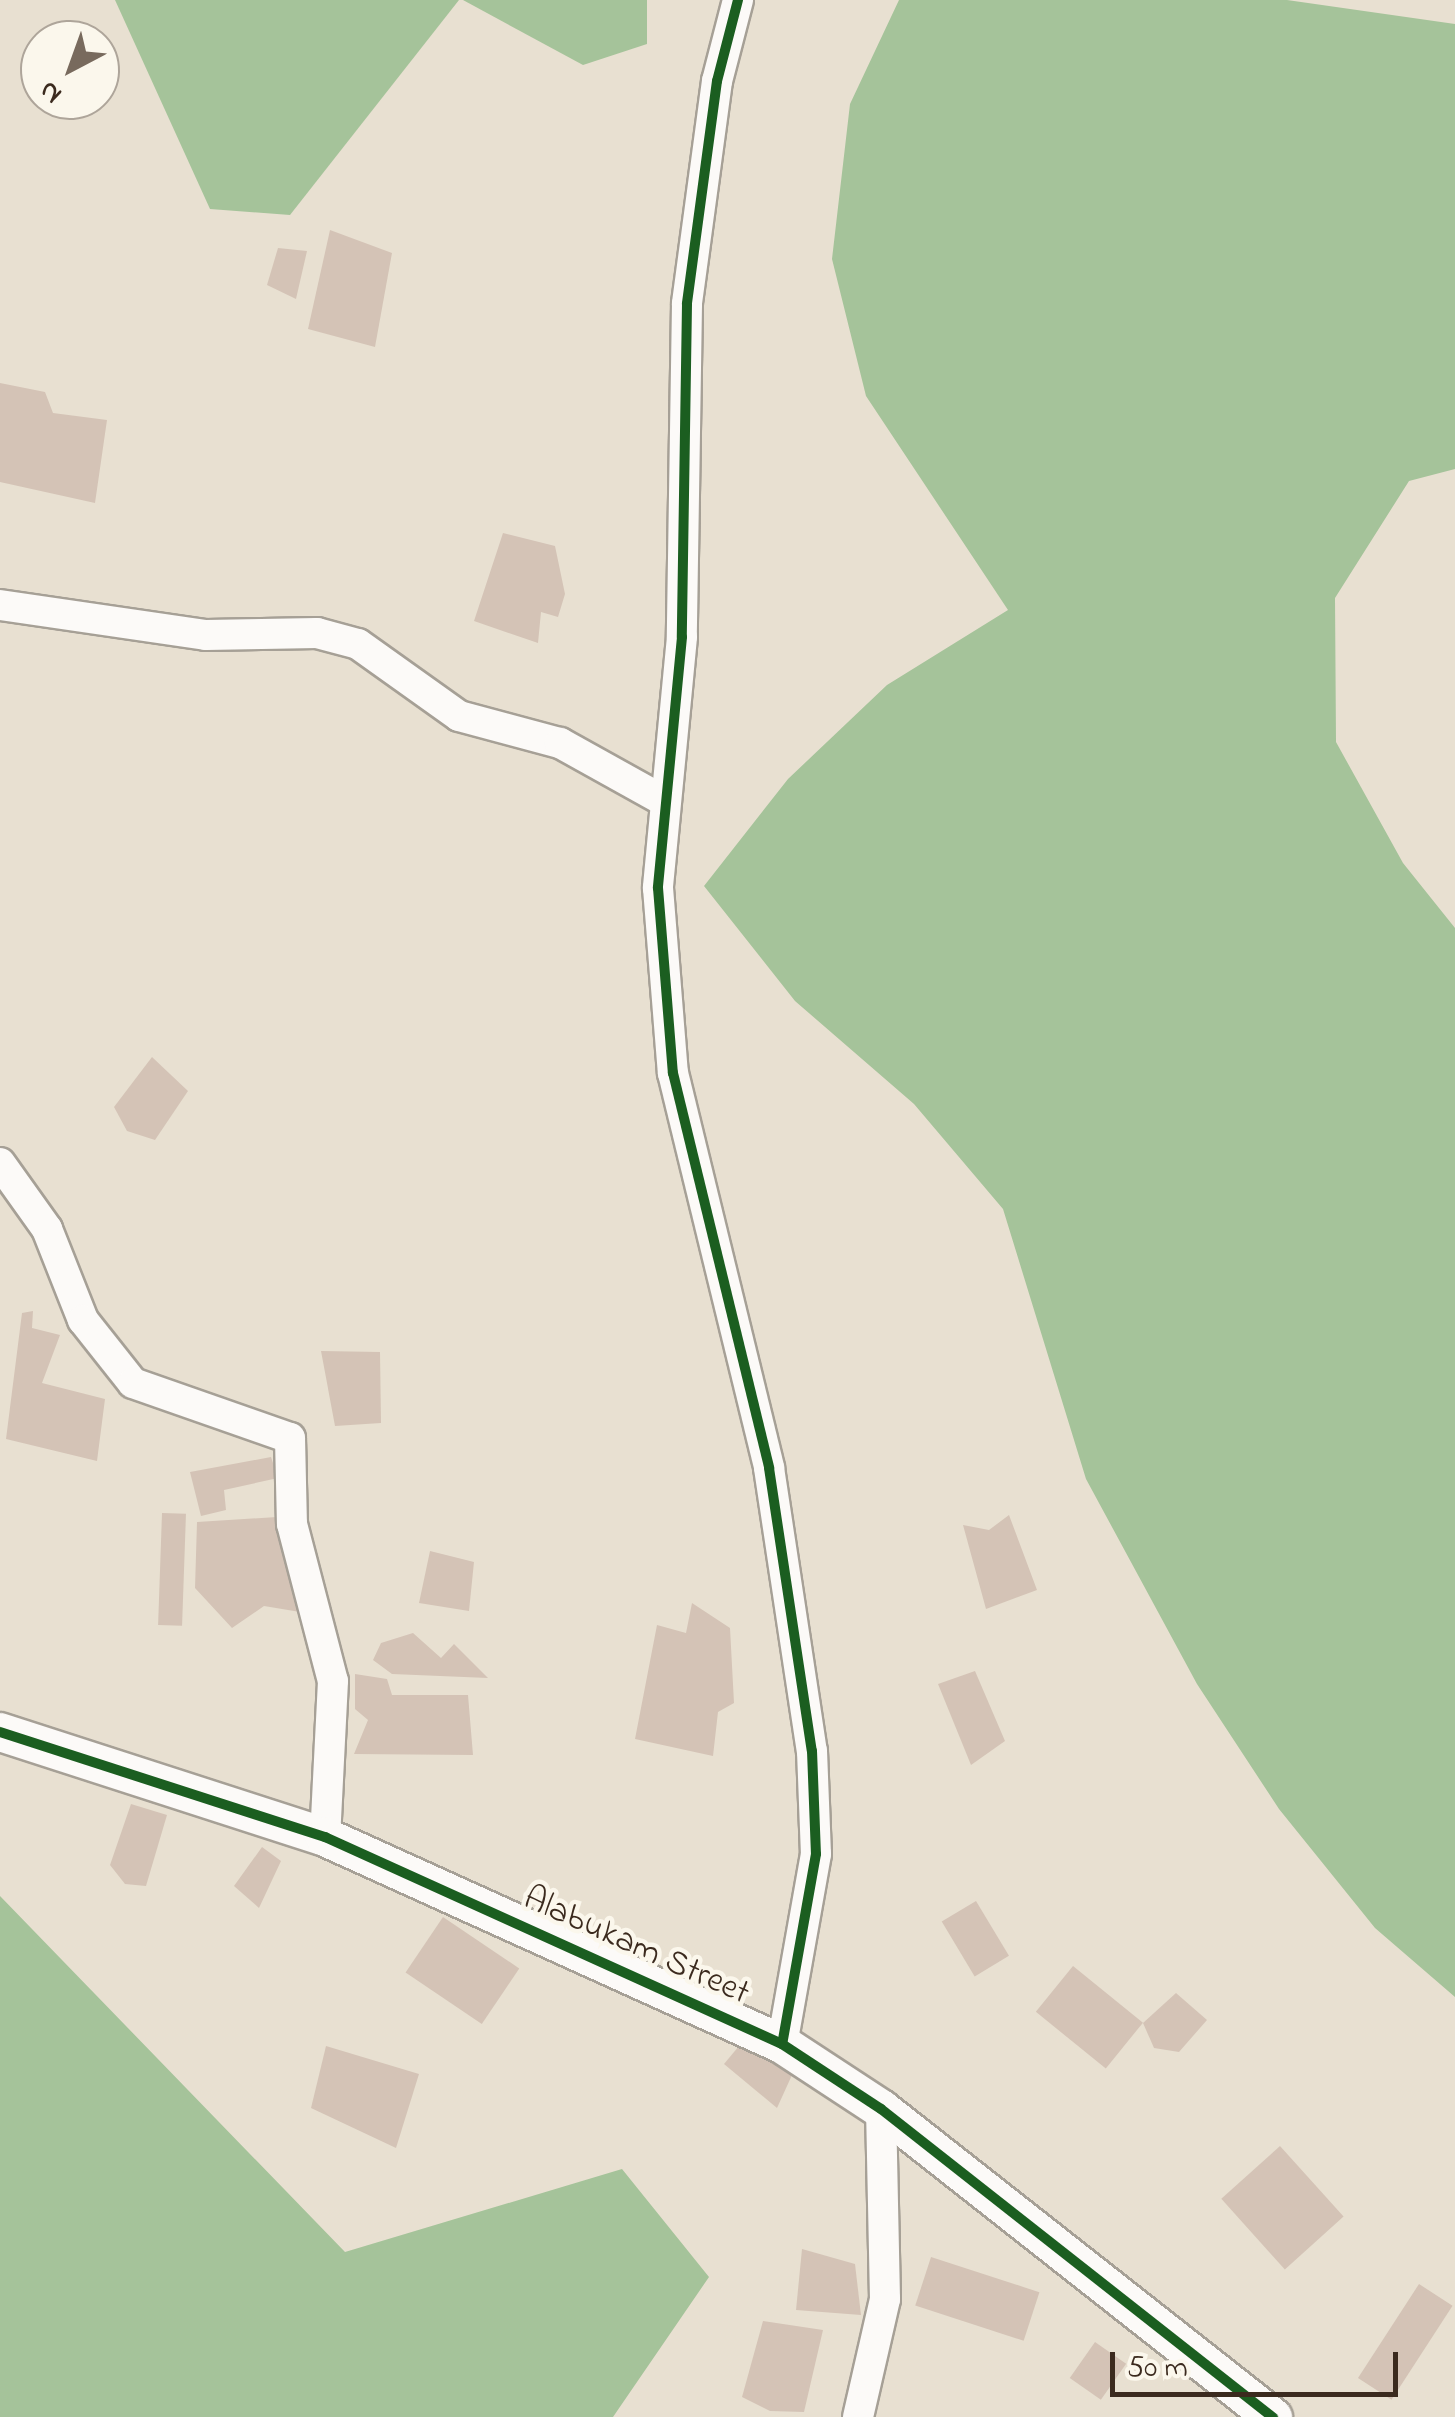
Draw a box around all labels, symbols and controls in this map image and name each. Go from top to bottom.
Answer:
north arrow [20,20,120,120]
text: N [31,70,72,113]
street label: Alabukam Street [516,1878,756,2016]
scale bar [1115,2332,1402,2394]
text: 50 m [1127,2347,1188,2391]

